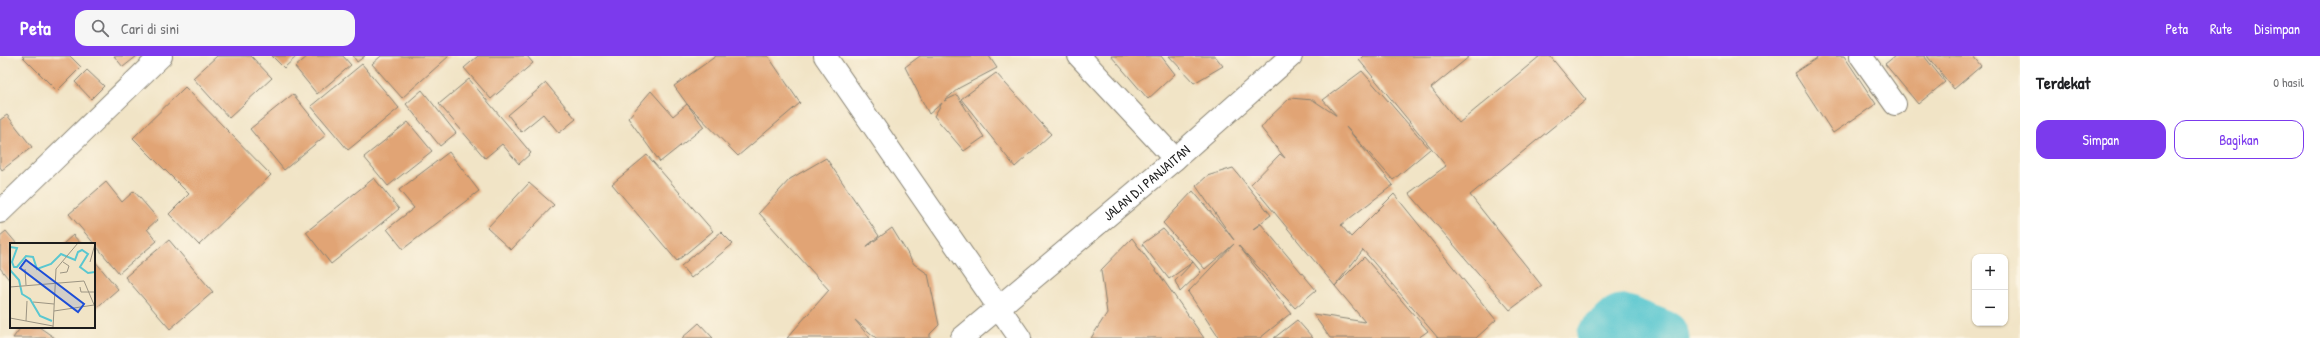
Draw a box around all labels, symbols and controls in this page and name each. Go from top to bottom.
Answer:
search box [75,10,355,46]
text: Peta [20,15,51,41]
icon: search [89,17,111,39]
text: Cari di sini [121,18,179,39]
text: Peta [2165,19,2188,38]
text: Rute [2210,19,2232,38]
text: Disimpan [2254,19,2300,38]
text: Terdekat [2036,71,2090,94]
text: 0 hasil [2273,73,2304,91]
button: Simpan [2036,120,2166,159]
button: Bagikan [2174,120,2304,159]
street label: JALAN D.I PANJAITAN [1099,140,1194,224]
inset map [10,243,95,328]
map controls [1972,254,2008,326]
button: + [1972,254,2008,290]
button: − [1972,290,2008,326]

